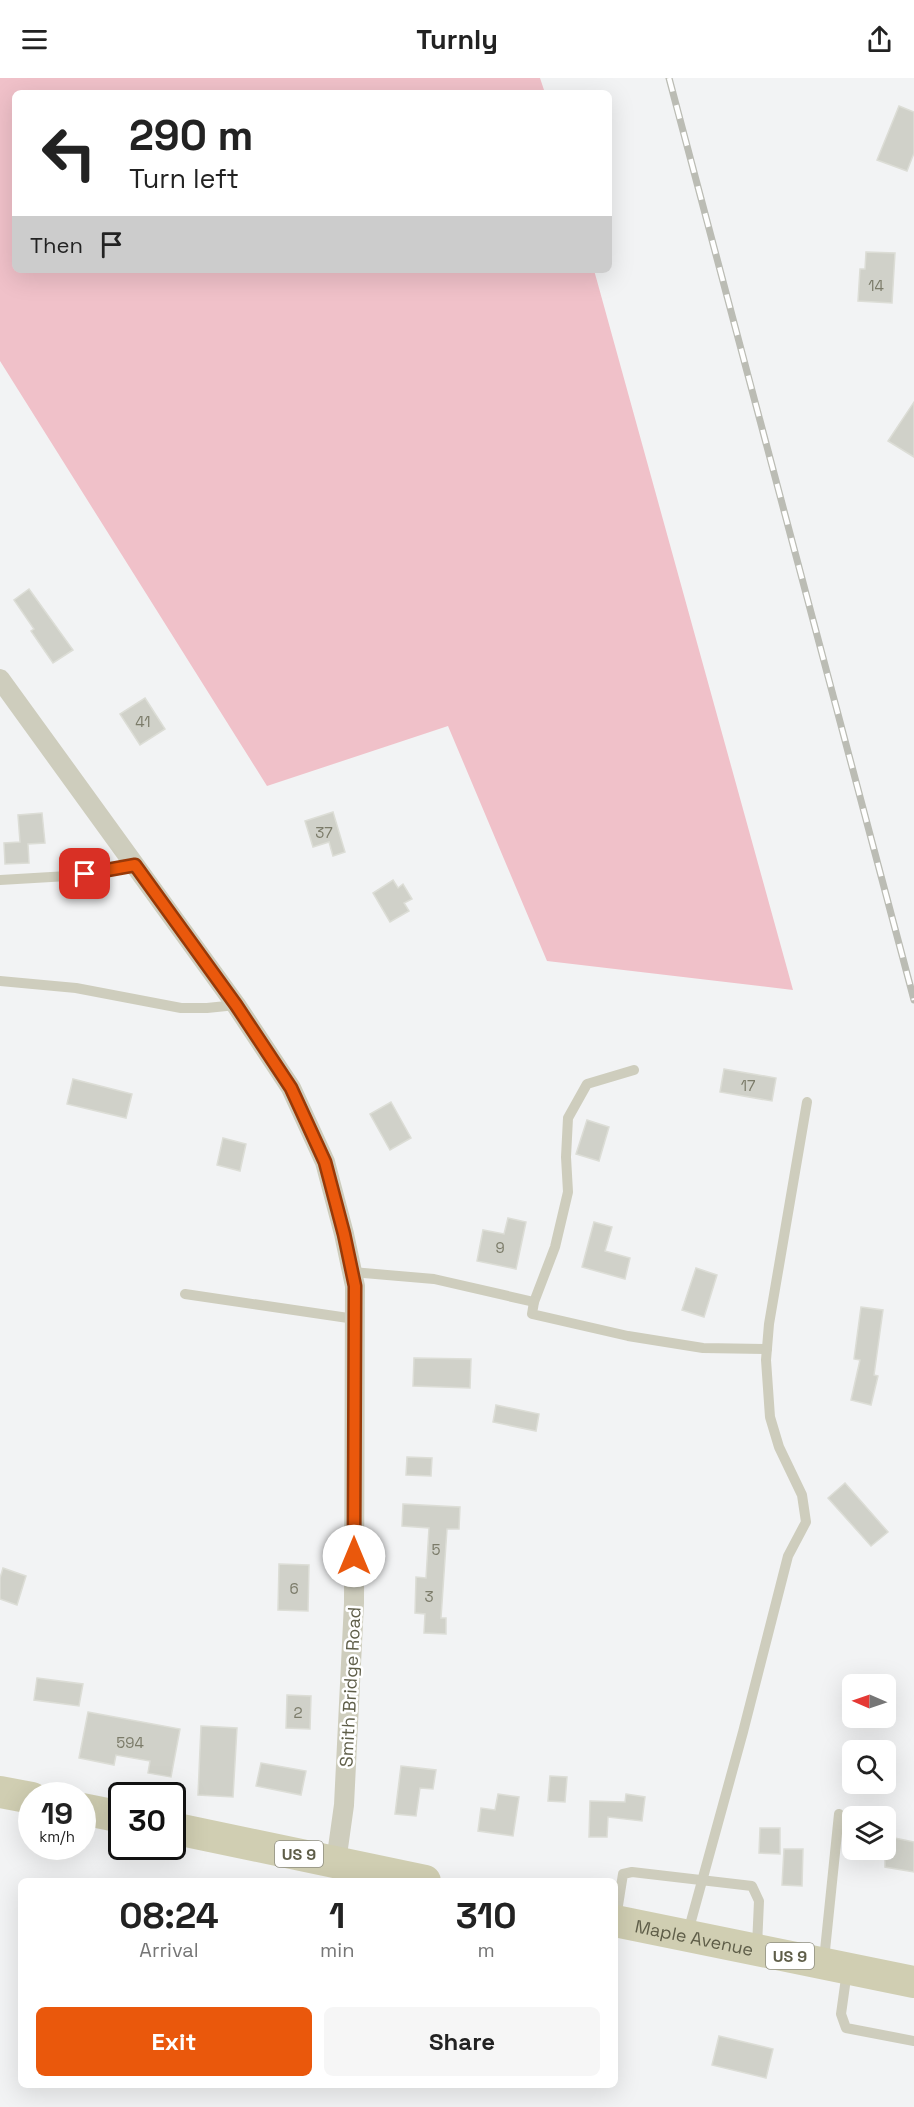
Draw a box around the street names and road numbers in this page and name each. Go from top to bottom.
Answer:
street label: Smith Bridge Road [334,1606,366,1768]
road number: US 9 [275,1841,323,1867]
street label: Maple Avenue [633,1914,756,1961]
road number: US 9 [766,1943,814,1969]

